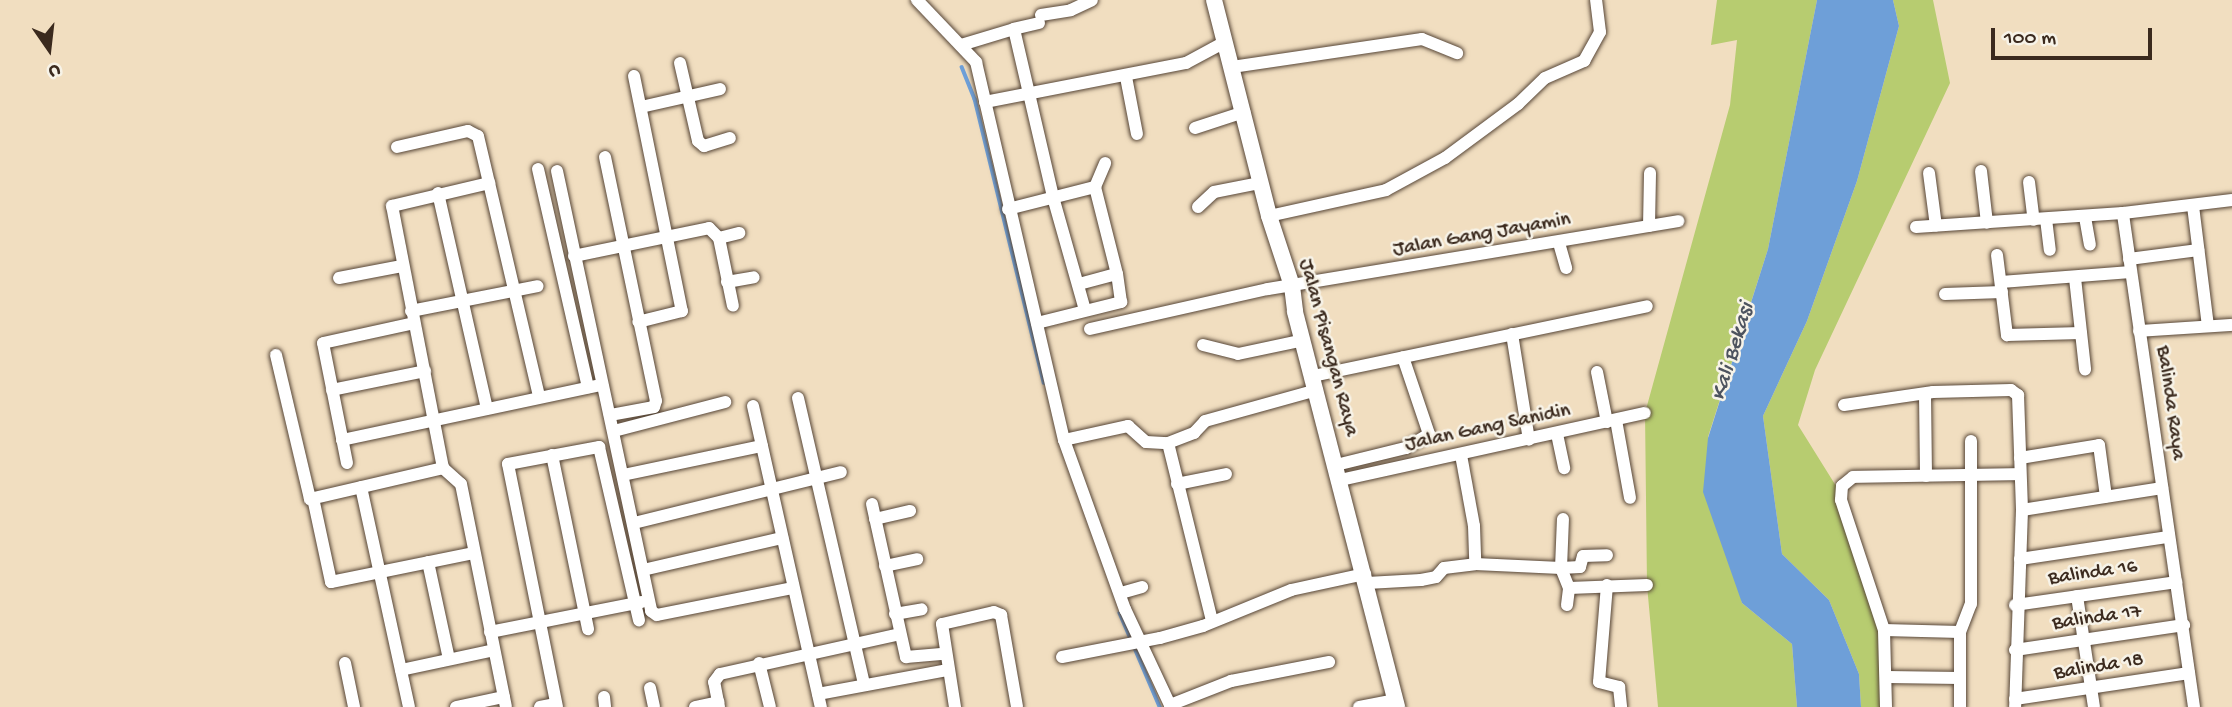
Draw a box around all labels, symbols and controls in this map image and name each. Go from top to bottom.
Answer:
north arrow [14,14,84,84]
scale bar [1994,14,2155,58]
text: 100 m [2004,27,2056,52]
text: U [46,57,62,82]
street label: Jalan Gang Jayamin [1391,208,1573,264]
street label: Jalan Pisangan Raya [1291,256,1363,440]
water label: Kali Bekasi [1706,300,1762,404]
street label: Balinda Raya [2149,344,2189,462]
street label: Jalan Gang Sanidin [1403,399,1573,459]
street label: Balinda 16 [2047,555,2139,593]
street label: Balinda 17 [2051,600,2143,638]
street label: Balinda 18 [2052,648,2146,688]

